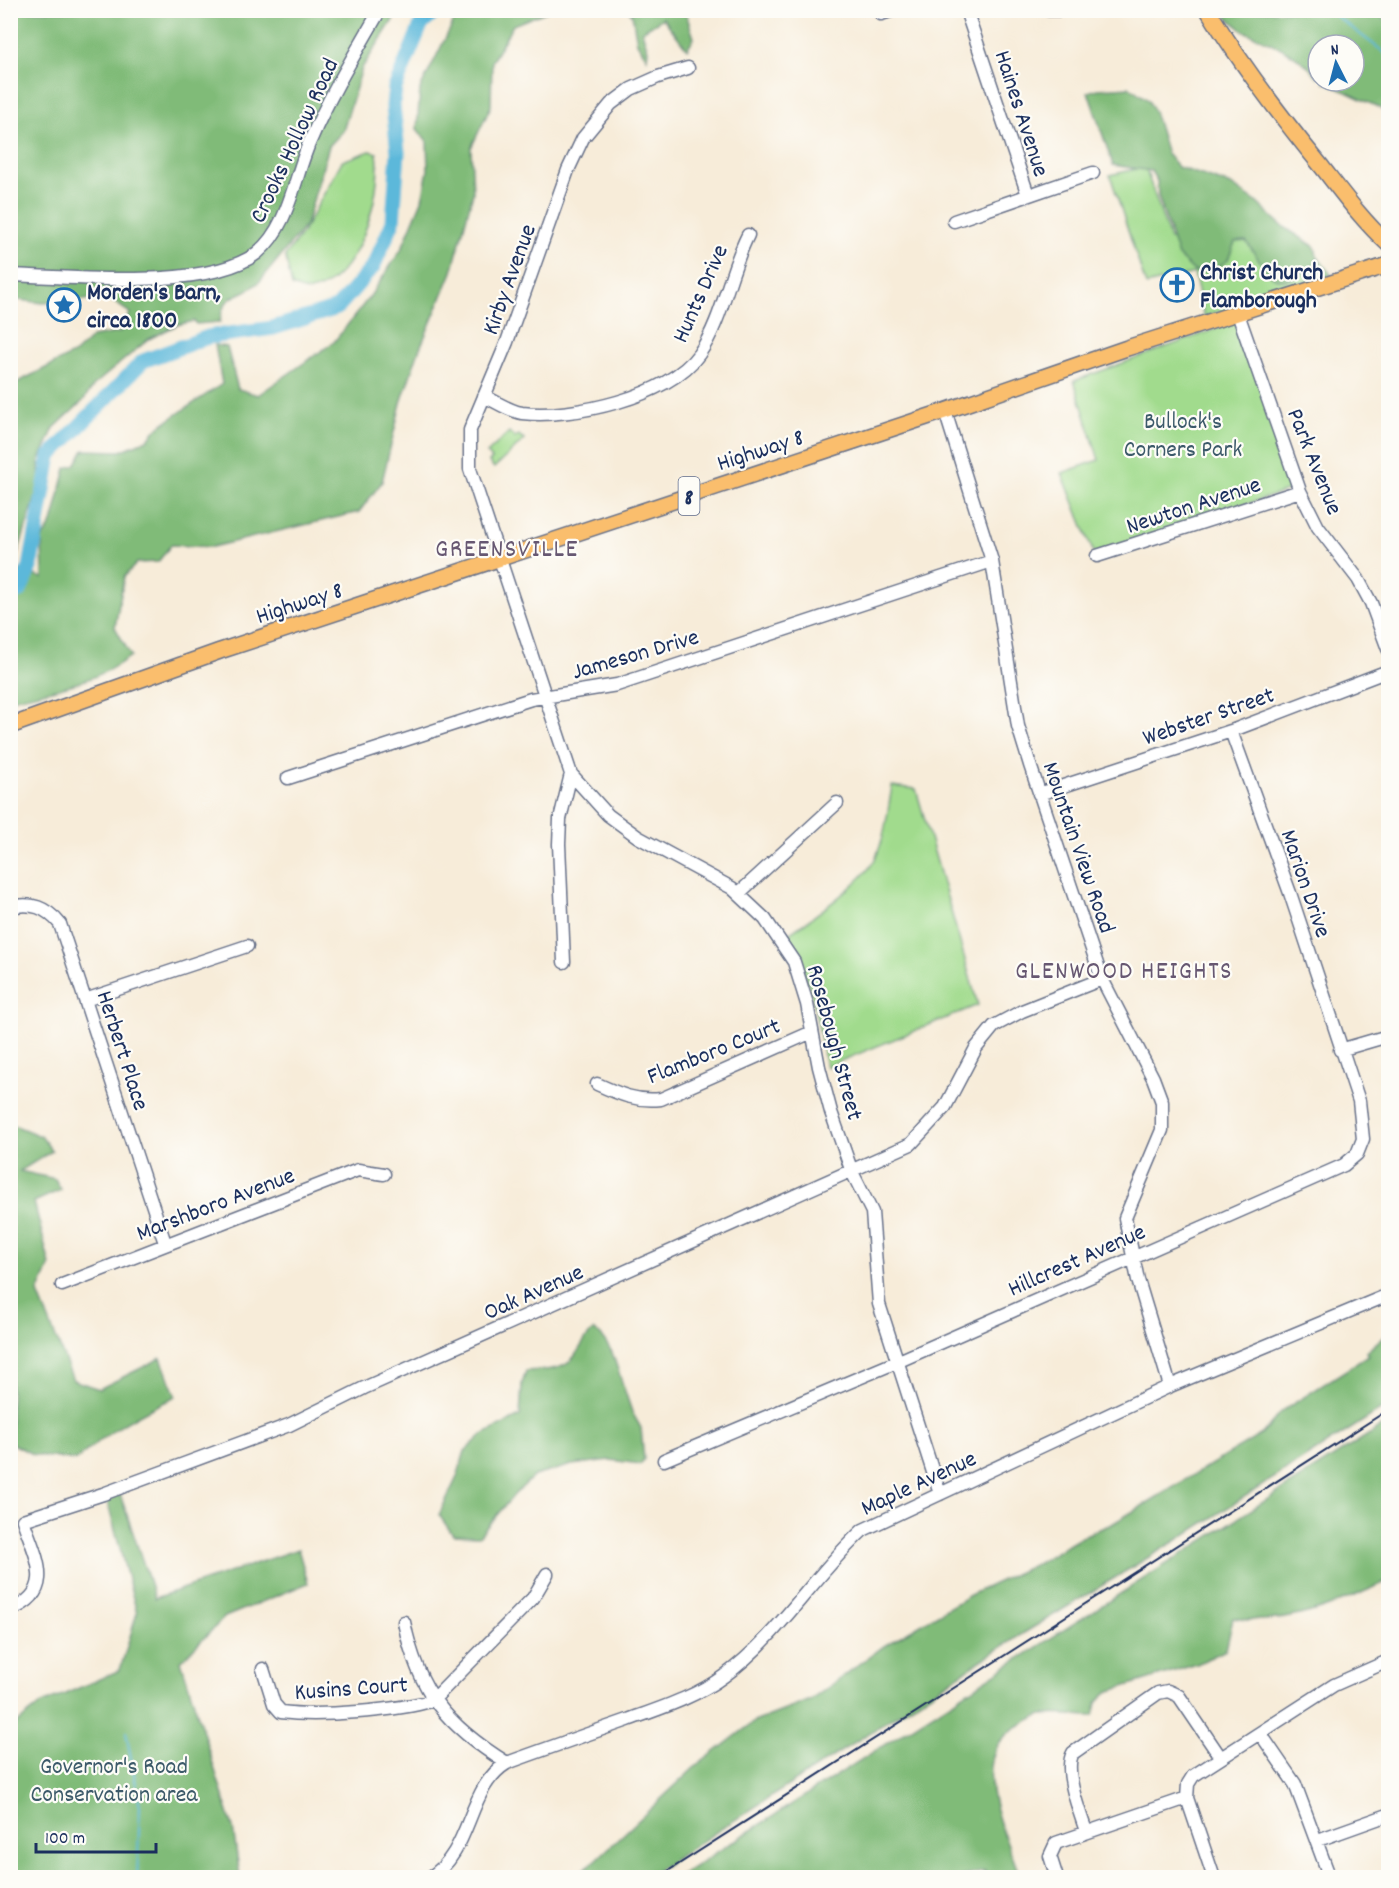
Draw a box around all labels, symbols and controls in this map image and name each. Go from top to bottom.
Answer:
north arrow [1306,33,1366,93]
text: N [1330,39,1340,62]
street label: Haines Avenue [984,46,1057,181]
street label: Crooks Hollow Road [243,53,349,229]
street label: Kirby Avenue [475,220,547,340]
street label: Hunts Drive [665,240,739,349]
place label: Christ Church Flamborough [1200,257,1323,319]
church icon: Christ Church Flamborough [1159,267,1195,303]
place label: Morden's Barn, circa 1800 [87,277,221,339]
place icon: Morden's Barn, circa 1800 [46,287,82,323]
street label: Park Avenue [1276,404,1350,520]
park label: Bullock's Corners Park [1124,406,1242,468]
street label: Highway 8 [713,422,809,482]
street label: Newton Avenue [1122,469,1266,545]
road number: 8 [678,477,700,515]
district label: GREENSVILLE [435,532,579,569]
street label: Highway 8 [252,575,348,635]
street label: Jameson Drive [568,622,703,690]
street label: Webster Street [1139,679,1279,756]
street label: Mountain View Road [1032,758,1122,938]
street label: Marion Drive [1270,825,1338,943]
district label: GLENWOOD HEIGHTS [1015,954,1233,991]
street label: Rosebough Street [796,961,870,1124]
street label: Herbert Place [86,987,156,1115]
street label: Flamboro Court [642,1011,786,1095]
street label: Marshboro Avenue [132,1160,300,1252]
street label: Hillcrest Avenue [1003,1216,1151,1307]
street label: Oak Avenue [479,1257,590,1331]
street label: Maple Avenue [856,1443,983,1526]
street label: Kusins Court [294,1669,409,1711]
park label: Governor's Road Conservation area [31,1751,198,1813]
scale bar [36,1816,156,1854]
text: 100 m [45,1827,85,1852]

